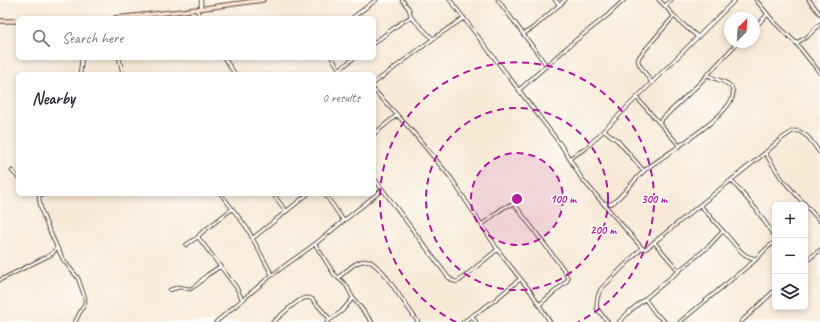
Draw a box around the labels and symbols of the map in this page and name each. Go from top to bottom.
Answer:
north arrow [724,12,760,48]
text: 100 m [550,191,577,207]
text: 300 m [641,191,668,207]
centre of rings [510,192,524,206]
text: 200 m [590,222,617,238]

